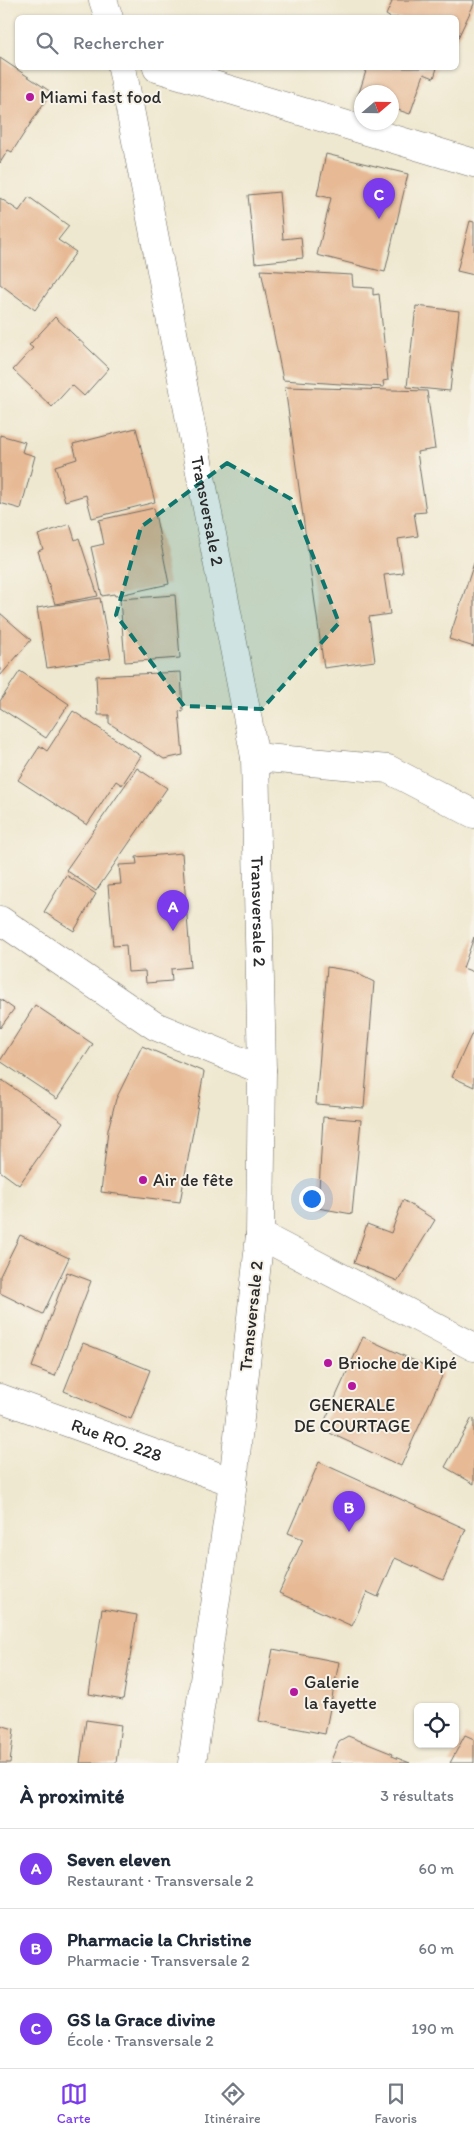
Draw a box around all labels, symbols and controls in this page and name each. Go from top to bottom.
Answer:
search box [15,15,459,70]
icon: search [33,29,61,57]
text: Rechercher [73,31,164,54]
north arrow [354,85,399,130]
place label: Miami fast food [40,86,162,108]
marker: Miami fast food [24,91,36,103]
pin: C [363,178,395,219]
street label: Transversale 2 [186,454,229,568]
street label: Transversale 2 [246,855,271,968]
pin: A [157,890,189,931]
place label: Air de fête [153,1169,233,1191]
marker: Air de fête [137,1174,149,1186]
your location [299,1186,325,1212]
street label: Transversale 2 [234,1259,268,1373]
place label: Brioche de Kipé [338,1352,457,1374]
marker: Brioche de Kipé [322,1357,334,1369]
marker: GENERALE DE COURTAGE [346,1380,358,1392]
place label: GENERALE DE COURTAGE [294,1394,410,1437]
street label: Rue RO. 228 [68,1414,165,1467]
pin: B [333,1491,365,1532]
place label: Galerie la fayette [304,1671,377,1714]
marker: Galerie la fayette [288,1686,300,1698]
map controls [414,1703,459,1748]
button: locate [414,1703,459,1748]
text: À proximité [20,1783,125,1808]
text: 3 résultats [380,1786,454,1805]
text: Seven eleven [67,1848,171,1871]
text: A [31,1859,41,1878]
text: 60 m [419,1859,454,1878]
text: Restaurant · Transversale 2 [67,1871,254,1890]
text: Pharmacie la Christine [67,1928,251,1951]
text: B [31,1939,41,1958]
text: 60 m [419,1939,454,1958]
text: Pharmacie · Transversale 2 [67,1951,250,1970]
text: GS la Grace divine [67,2008,216,2031]
text: C [31,2019,41,2038]
text: 190 m [411,2019,454,2038]
text: École · Transversale 2 [67,2031,214,2050]
tab: Carte [57,2080,91,2127]
tab: Itinéraire [204,2080,261,2127]
tab: Favoris [374,2080,417,2127]

